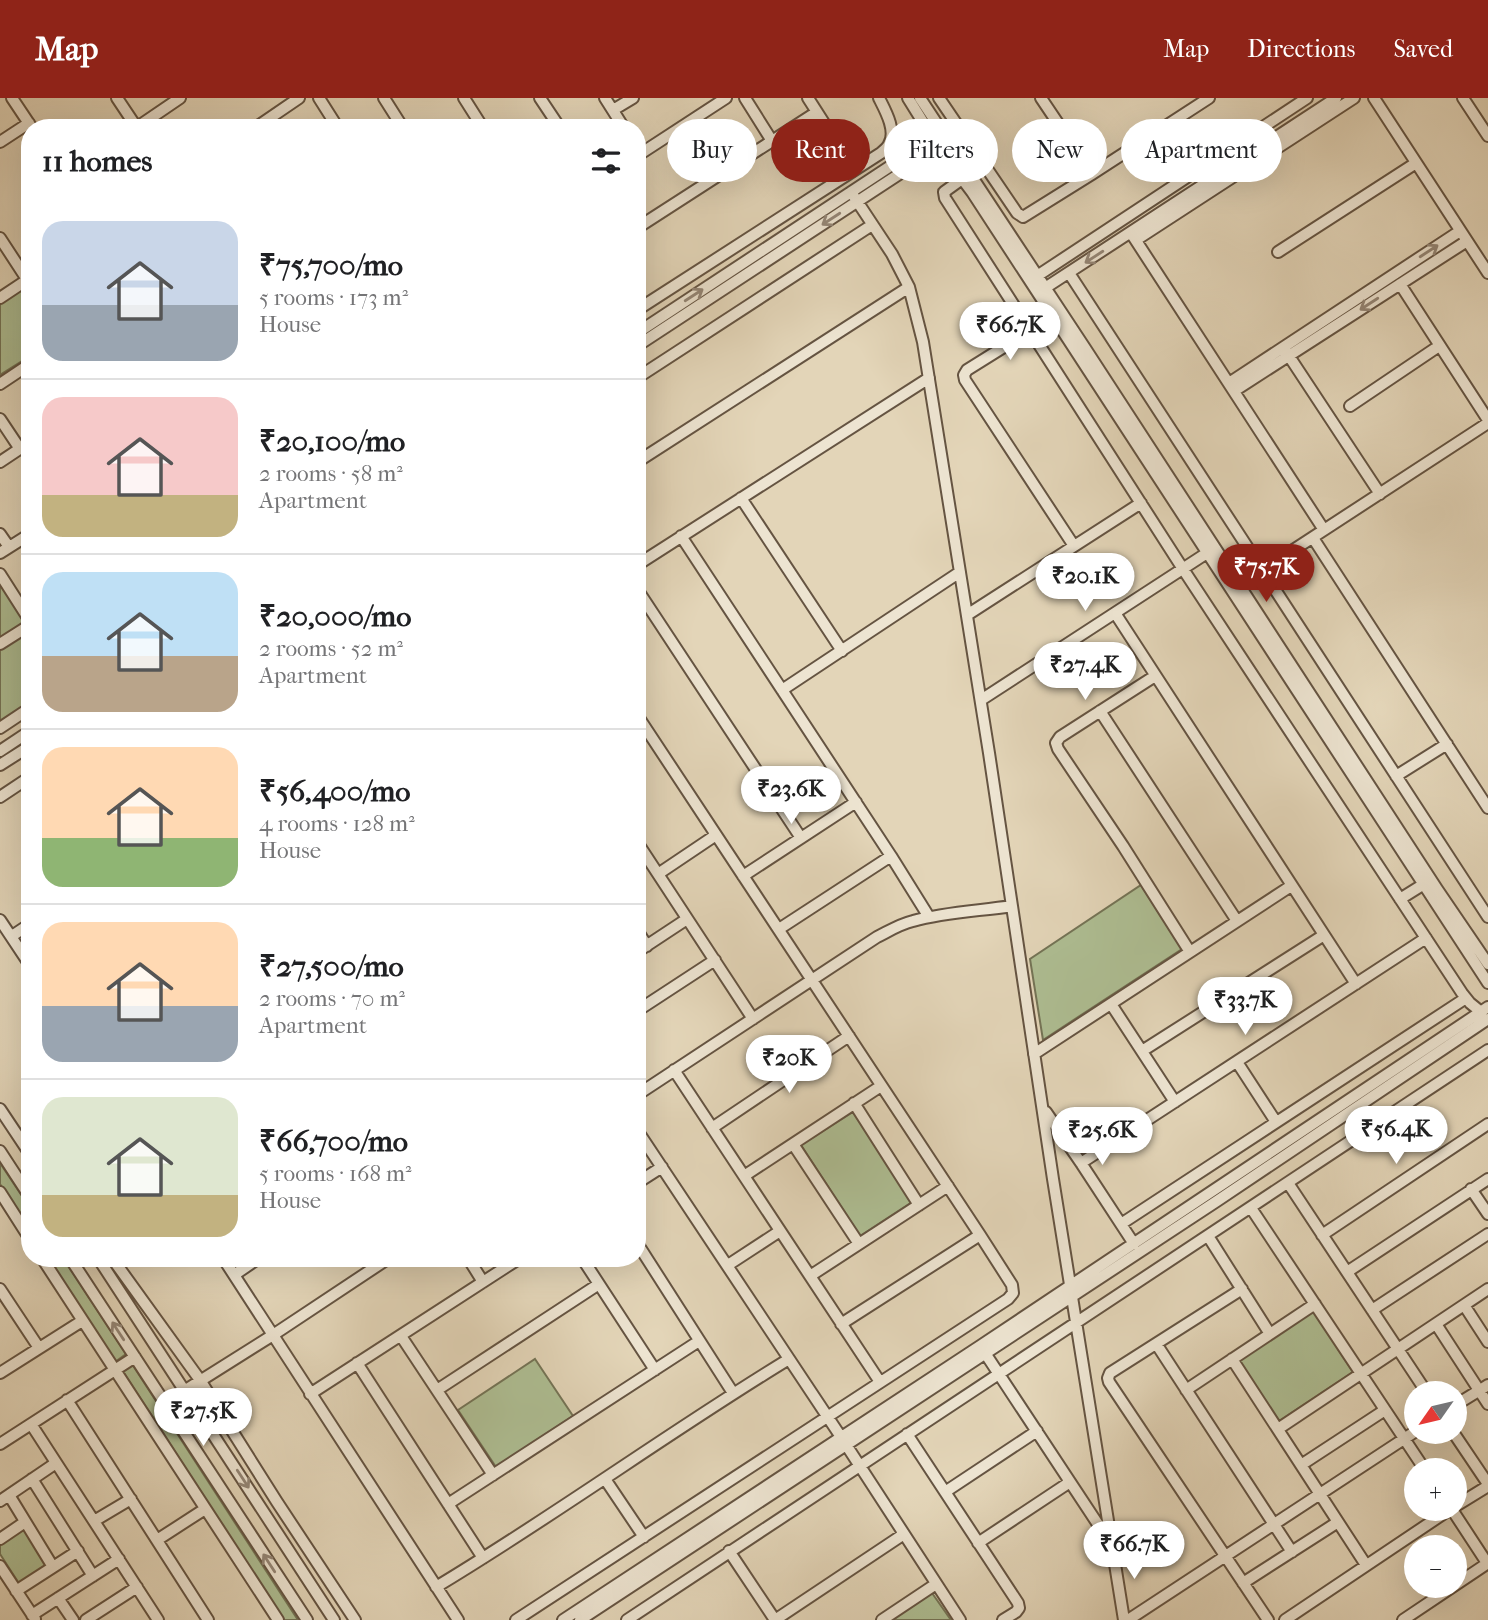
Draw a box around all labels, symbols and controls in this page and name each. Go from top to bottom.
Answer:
text: Map [35,30,98,69]
text: Map [1163,35,1209,63]
text: Directions [1247,35,1355,63]
text: Saved [1393,35,1453,63]
chip: Buy [667,119,757,182]
chip: Rent [771,119,870,182]
chip: Filters [884,119,998,182]
chip: New [1012,119,1107,182]
chip: Apartment [1121,119,1282,182]
icon: filters [587,142,625,180]
text: 11 homes [42,144,152,179]
one-way arrow [822,212,841,226]
one-way arrow [1419,244,1438,258]
text: ₹75,700/mo [259,248,403,283]
icon: home [98,249,182,333]
one-way arrow [1085,250,1105,264]
text: 5 rooms · 173 m² [259,284,408,311]
one-way arrow [684,288,703,303]
one-way arrow [1359,298,1379,312]
pin: ₹66.7K [953,302,1067,362]
text: House [259,311,321,338]
text: ₹66.7K [975,311,1045,338]
text: ₹20,100/mo [259,424,405,459]
icon: home [98,425,182,509]
text: 2 rooms · 58 m² [259,460,403,487]
text: Apartment [259,487,367,514]
pin: ₹75.7K [1209,545,1323,604]
text: ₹75.7K [1233,553,1299,580]
pin: ₹20.1K [1028,554,1142,613]
text: ₹20.1K [1051,562,1119,589]
text: ₹20,000/mo [259,599,411,634]
icon: home [98,600,182,684]
text: 2 rooms · 52 m² [259,635,403,662]
pin: ₹27.4K [1028,642,1142,702]
text: ₹27.4K [1049,651,1121,678]
text: Apartment [259,662,367,689]
pin: ₹23.6K [734,766,848,826]
text: ₹56,400/mo [259,774,411,809]
icon: home [98,775,182,859]
text: ₹23.6K [757,775,825,802]
text: 4 rooms · 128 m² [259,810,415,837]
text: House [259,837,321,864]
text: ₹27,500/mo [259,949,404,984]
icon: home [98,950,182,1034]
pin: ₹33.7K [1188,978,1302,1037]
text: 2 rooms · 70 m² [259,985,405,1012]
text: ₹33.7K [1214,986,1277,1013]
text: Apartment [259,1012,367,1039]
pin: ₹20K [748,1035,830,1095]
text: ₹20K [762,1044,816,1071]
pin: ₹56.4K [1339,1107,1453,1166]
pin: ₹25.6K [1045,1108,1159,1167]
text: ₹56.4K [1361,1115,1431,1142]
text: ₹25.6K [1068,1116,1136,1143]
text: ₹66,700/mo [259,1124,408,1159]
icon: home [98,1125,182,1209]
text: 5 rooms · 168 m² [259,1160,412,1187]
text: House [259,1187,321,1214]
one-way arrow [111,1322,125,1342]
north arrow [1404,1381,1466,1444]
map controls [1404,1381,1467,1598]
pin: ₹27.5K [146,1388,260,1448]
text: ₹27.5K [170,1397,236,1424]
button: + [1404,1458,1467,1521]
one-way arrow [236,1469,250,1489]
pin: ₹66.7K [1077,1522,1191,1581]
text: ₹66.7K [1099,1530,1169,1557]
button: − [1404,1535,1467,1598]
one-way arrow [262,1554,277,1573]

